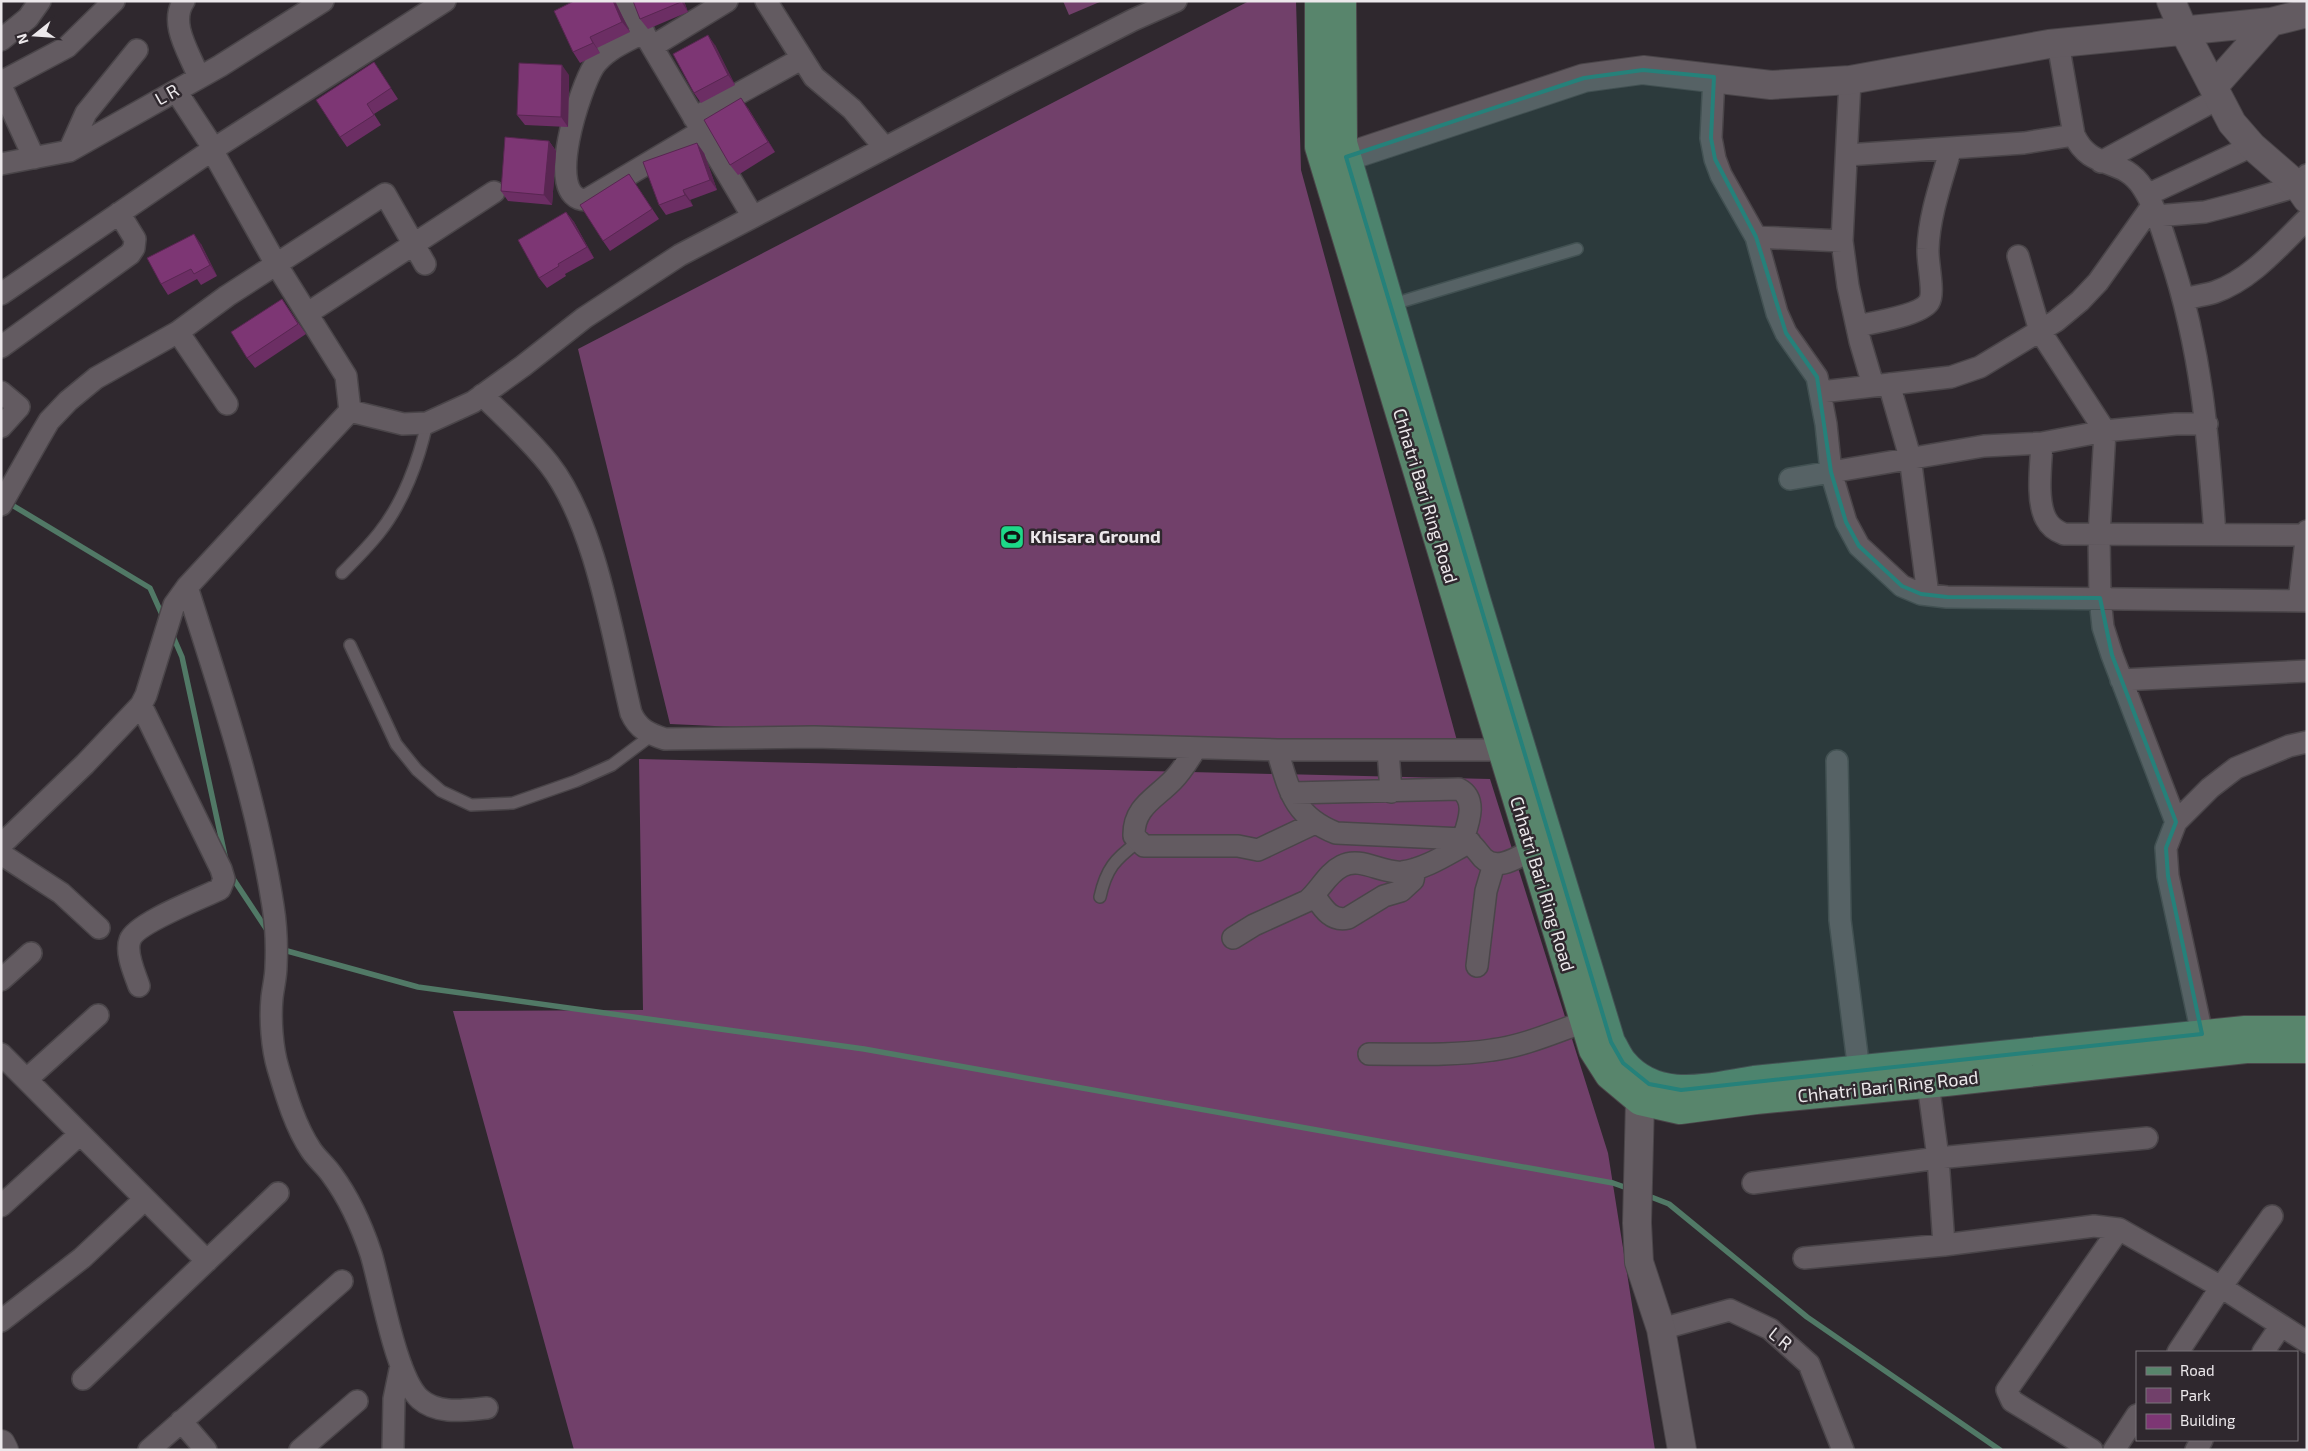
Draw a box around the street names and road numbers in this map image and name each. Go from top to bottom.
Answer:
street label: L R [151,79,182,110]
street label: Chhatri Bari Ring Road [1389,406,1463,586]
street label: Chhatri Bari Ring Road [1506,794,1580,974]
street label: Chhatri Bari Ring Road [1796,1066,1980,1106]
street label: L R [1764,1322,1797,1354]

